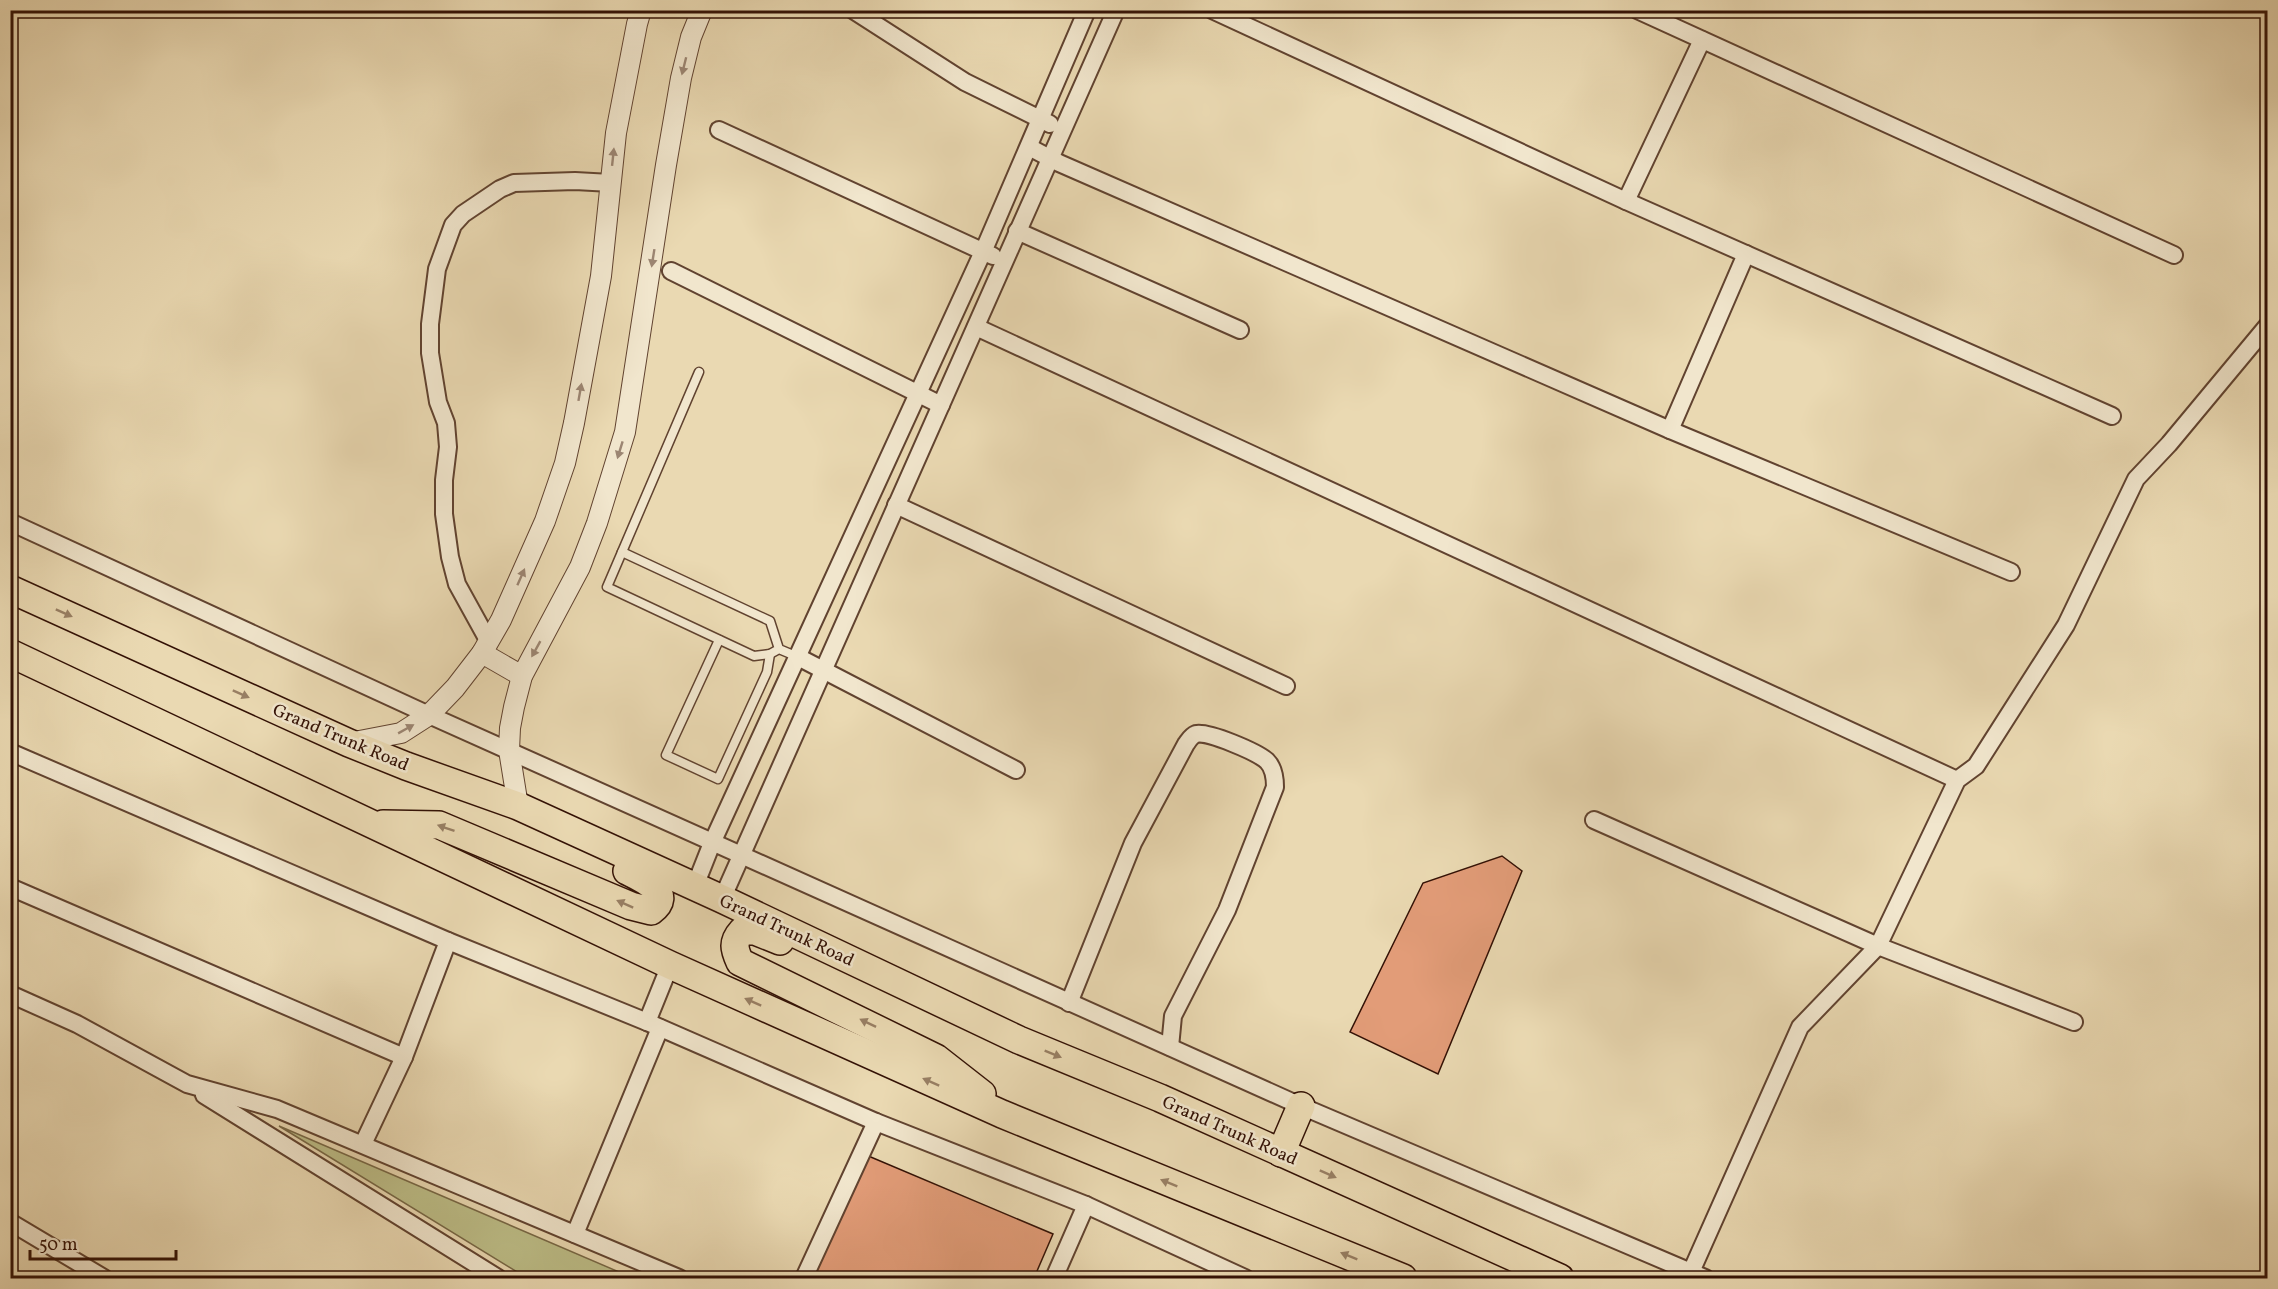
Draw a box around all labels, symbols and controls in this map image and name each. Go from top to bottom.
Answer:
one-way arrow [679,57,689,75]
one-way arrow [609,148,618,167]
one-way arrow [648,249,657,268]
one-way arrow [576,382,585,401]
one-way arrow [615,441,624,459]
one-way arrow [516,568,525,585]
one-way arrow [55,609,72,618]
one-way arrow [531,641,541,658]
one-way arrow [233,689,251,699]
street label: Grand Trunk Road [268,698,412,778]
one-way arrow [397,724,414,734]
one-way arrow [437,823,455,833]
street label: Grand Trunk Road [715,889,858,974]
one-way arrow [617,899,634,908]
one-way arrow [744,997,762,1007]
one-way arrow [859,1019,876,1028]
one-way arrow [1044,1049,1062,1059]
one-way arrow [922,1078,939,1087]
street label: Grand Trunk Road [1158,1090,1301,1172]
one-way arrow [1319,1169,1336,1178]
one-way arrow [1159,1178,1177,1188]
scale bar [30,1223,176,1261]
text: 50 m [39,1233,78,1258]
one-way arrow [1340,1251,1358,1260]

